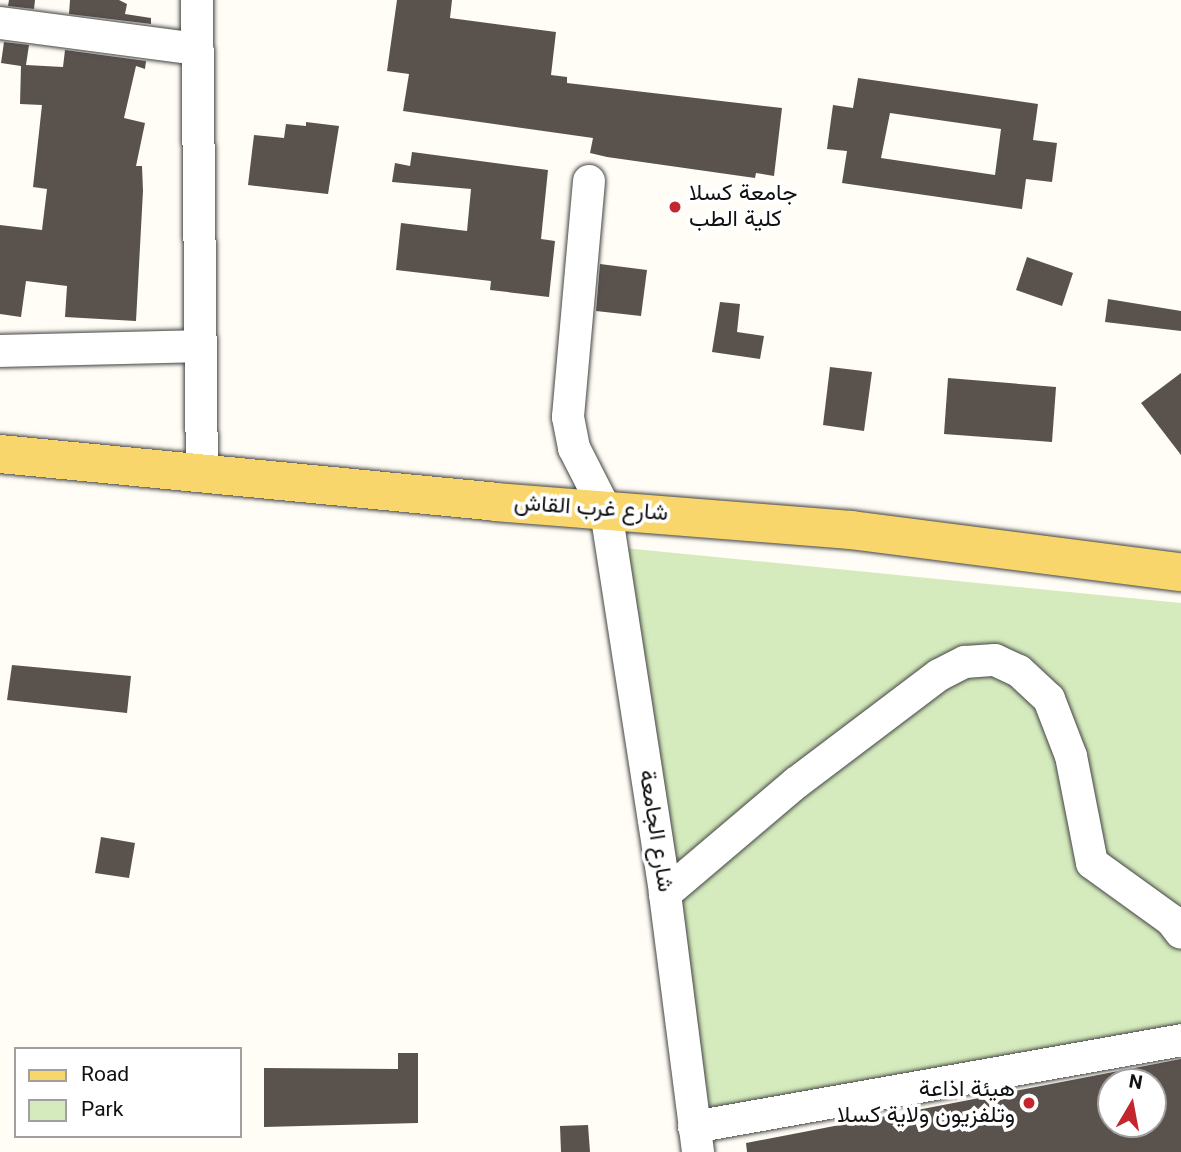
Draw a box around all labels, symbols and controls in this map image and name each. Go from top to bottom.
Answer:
place label: جامعة كسلا كلية الطب [689,180,797,234]
marker: جامعة كسلا كلية الطب [667,199,683,215]
street label: شارع غرب القاش [513,490,669,528]
street label: شارع الجامعة [632,768,678,894]
legend [14,1047,242,1138]
text: Road [81,1059,129,1092]
north arrow [1097,1068,1167,1138]
text: N [1126,1068,1145,1099]
place label: هيئة اذاعة وتلفزيون ولاية كسلا [837,1076,1015,1130]
text: Park [81,1094,123,1127]
marker: هيئة اذاعة وتلفزيون ولاية كسلا [1021,1095,1037,1111]

